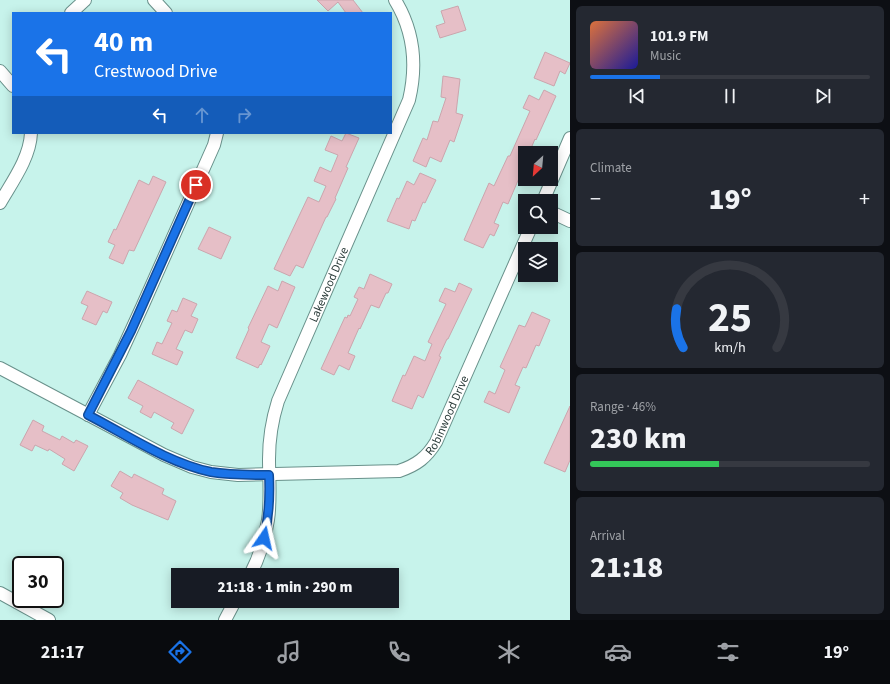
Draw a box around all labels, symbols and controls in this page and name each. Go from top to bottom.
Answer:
text: 40 m [94,22,153,62]
text: 101.9 FM [650,26,708,47]
icon: left [28,28,80,80]
text: Music [650,47,681,65]
text: Crestwood Drive [94,59,218,84]
icon: previous [626,85,648,107]
icon: pause [719,85,741,107]
icon: next [812,85,834,107]
icon: left [149,104,171,126]
icon: ahead [191,104,213,126]
icon: right [233,104,255,126]
north arrow [518,146,558,186]
map controls [518,146,558,282]
text: Climate [590,159,632,177]
pin [179,168,213,202]
icon: arrive [185,174,207,196]
text: 19° [708,178,752,221]
text: − [590,183,601,215]
text: + [859,183,870,215]
button: search [518,194,558,234]
button: layers [518,242,558,282]
street label: Lakewood Drive [305,245,353,325]
text: 25 [708,288,752,348]
text: km/h [714,337,746,358]
street label: Robinwood Drive [421,373,473,459]
text: Range · 46% [590,398,656,416]
text: 230 km [590,417,687,460]
position arrow [243,517,285,559]
text: Arrival [590,527,625,545]
text: 21:18 [590,546,663,589]
speed limit sign: 30 [12,556,64,608]
text: 21:18 · 1 min · 290 m [218,577,352,598]
icon: directions [166,638,194,666]
icon: music [275,638,303,666]
icon: phone [385,638,413,666]
icon: climate [495,638,523,666]
icon: car [604,638,632,666]
icon: filters [714,638,742,666]
text: 21:17 [41,640,84,665]
text: 19° [824,640,849,665]

